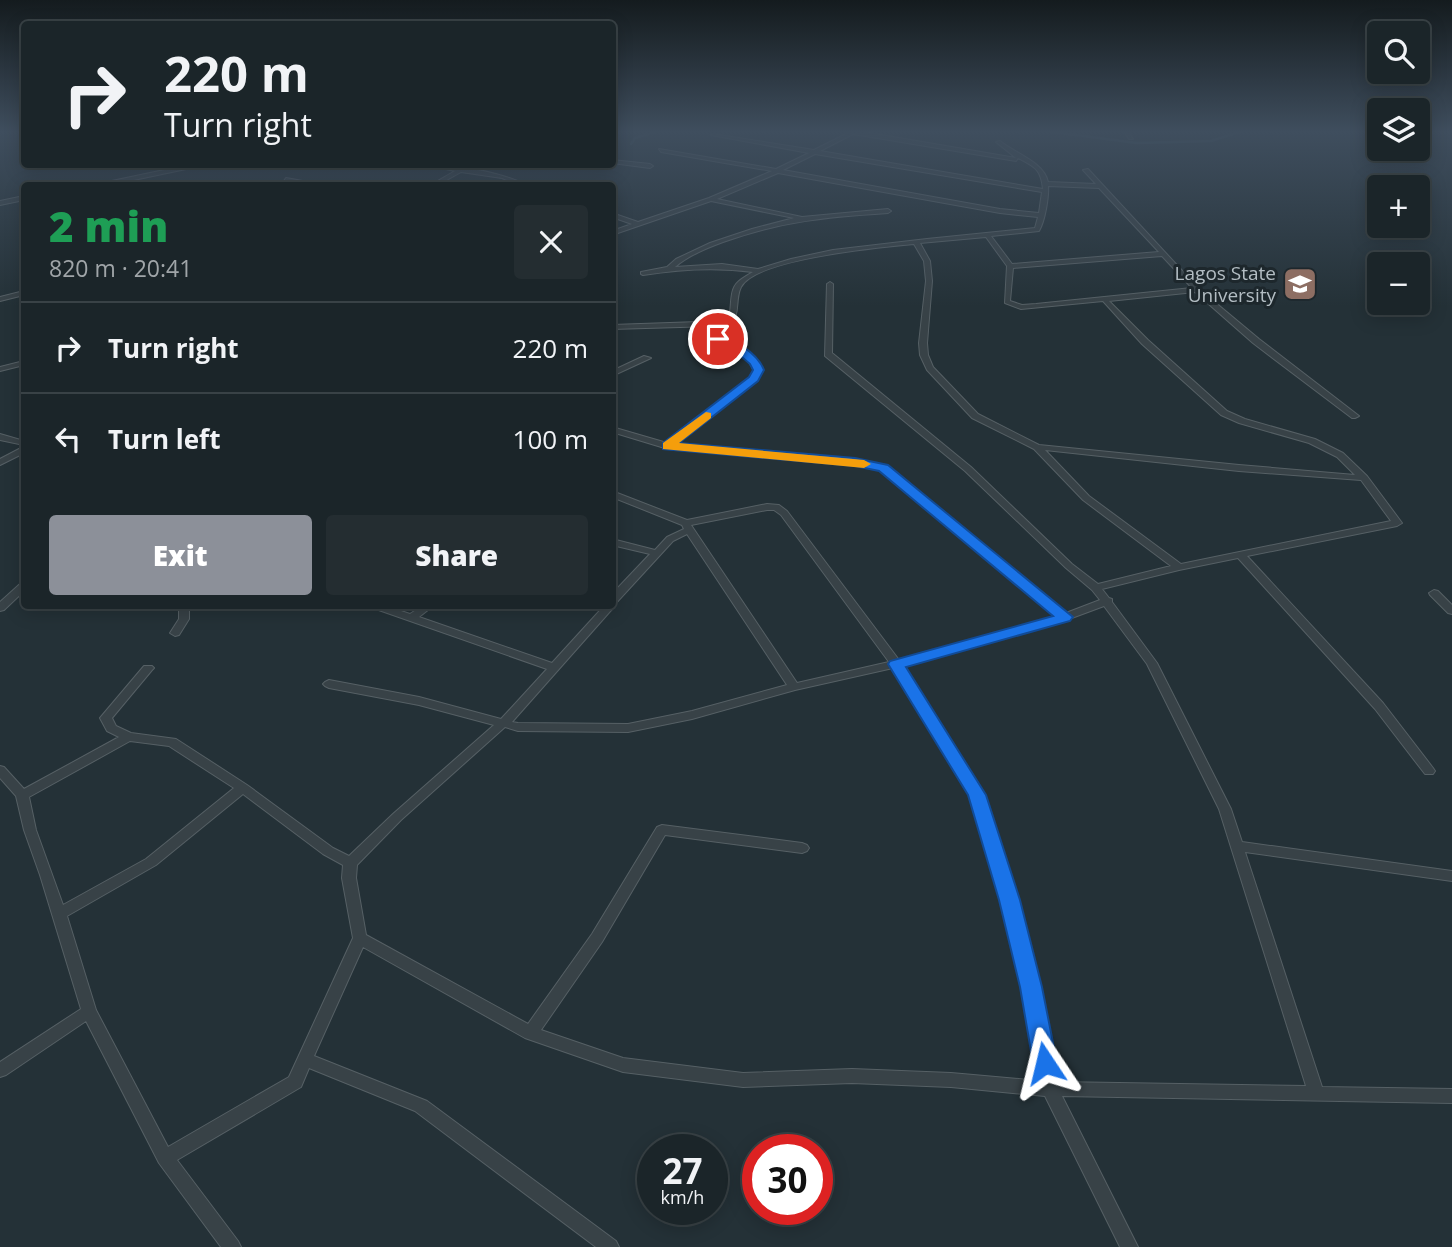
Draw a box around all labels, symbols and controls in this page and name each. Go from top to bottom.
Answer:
map controls [1367,21,1430,315]
button: search [1367,21,1430,84]
text: 220 m [164,40,309,106]
icon: right [49,49,140,140]
button: layers [1367,98,1430,161]
text: Turn right [164,103,312,146]
button: + [1367,175,1430,238]
text: 2 min [49,197,168,254]
button: close [514,205,588,279]
text: 820 m · 20:41 [49,252,192,284]
button: − [1367,252,1430,315]
place label: Lagos State University [1175,260,1276,308]
school or university icon: Lagos State University [1281,265,1319,303]
pin [688,309,748,369]
icon: arrive [699,320,737,358]
icon: right [49,329,87,367]
text: Turn right [108,330,239,366]
text: 220 m [513,330,588,366]
icon: left [49,420,87,458]
text: Turn left [108,421,220,457]
text: 100 m [513,421,588,457]
button: Exit [49,515,312,595]
button: Share [326,515,588,595]
position arrow [1008,1026,1082,1100]
speed limit sign: 30 [742,1134,833,1225]
text: 27 [662,1147,703,1194]
text: km/h [661,1185,704,1209]

